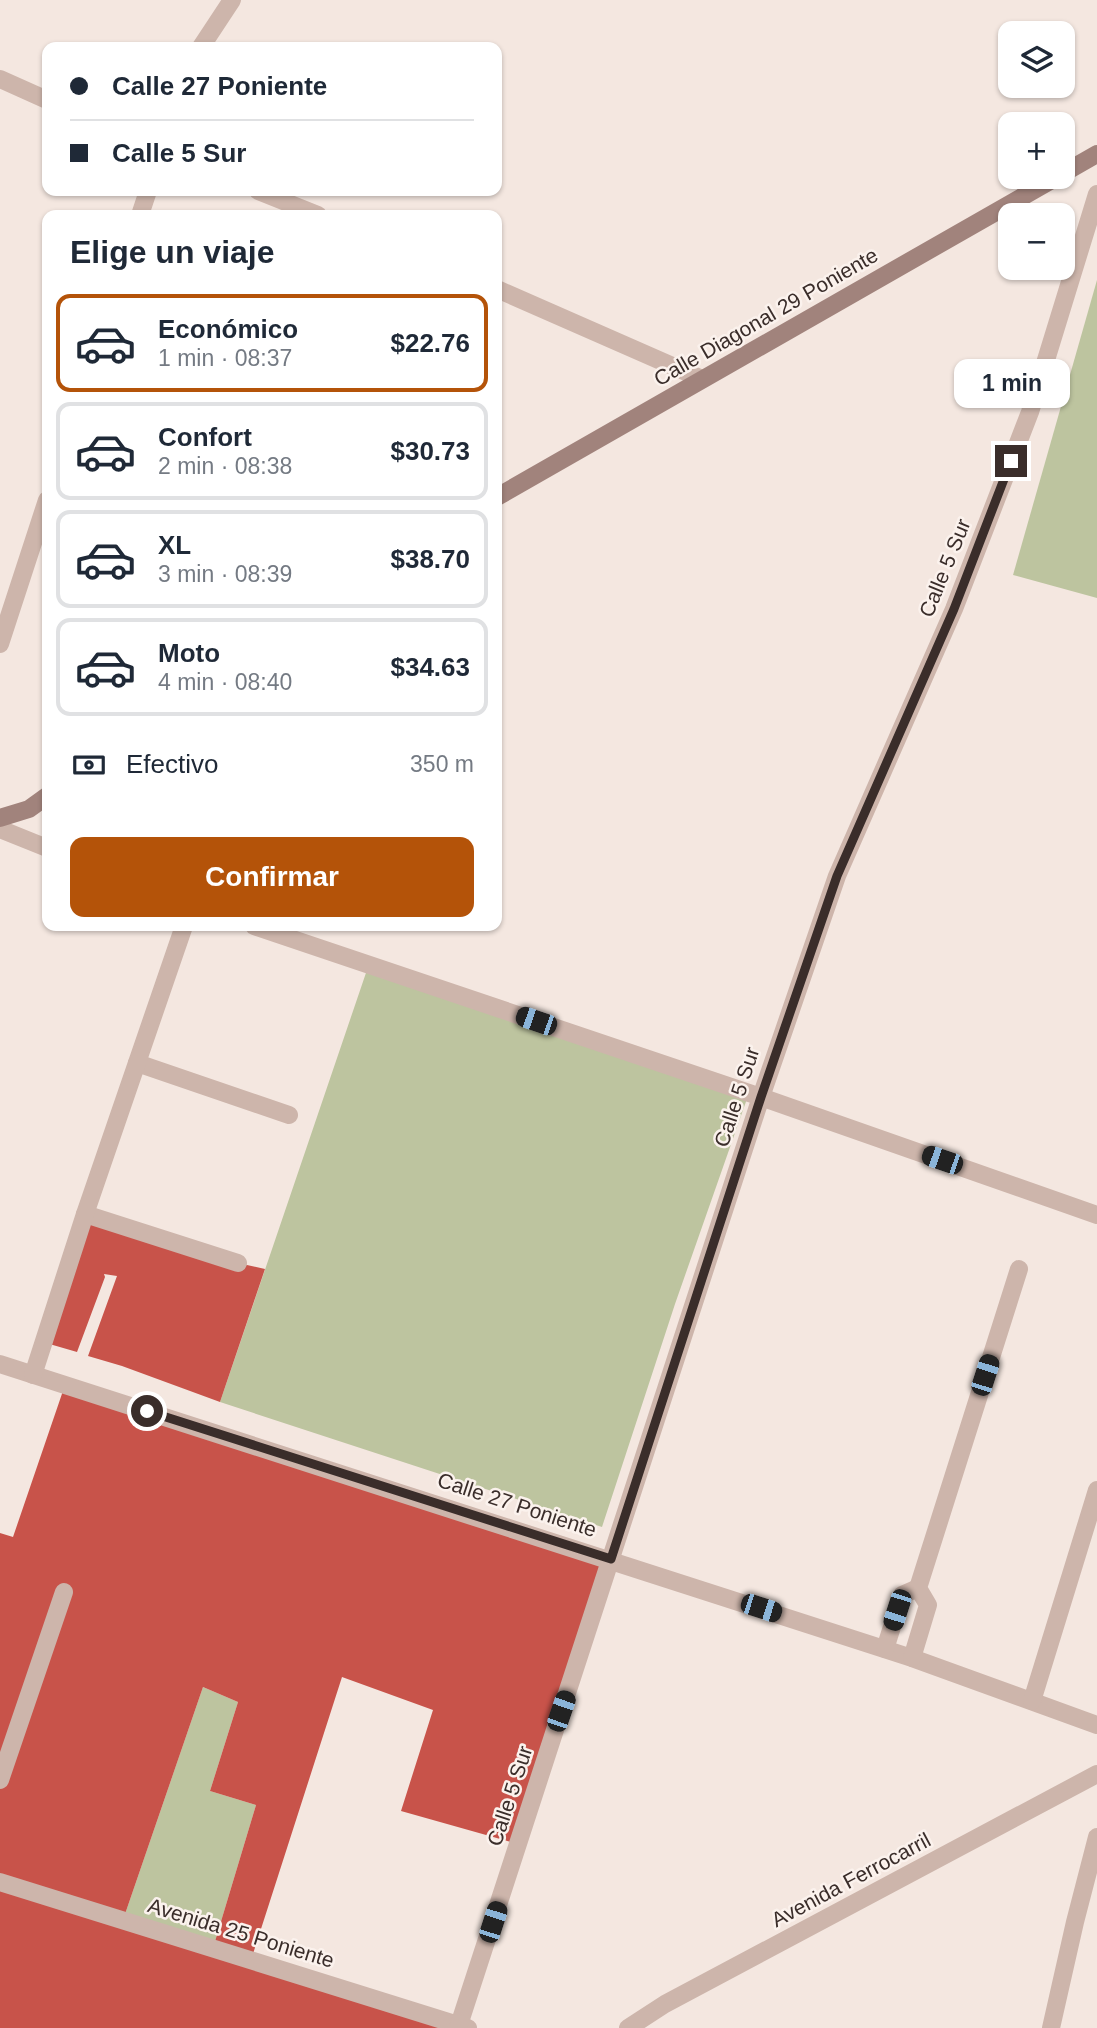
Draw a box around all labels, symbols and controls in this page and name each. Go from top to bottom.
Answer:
map controls [998,21,1075,280]
button: layers [998,21,1075,98]
text: Calle 27 Poniente [112,71,327,101]
button: + [998,112,1075,189]
text: Calle 5 Sur [112,138,246,168]
button: − [998,203,1075,280]
text: Elige un viaje [70,234,275,270]
street label: Calle Diagonal 29 Poniente [650,243,882,390]
icon: car [74,312,137,375]
text: Económico [158,314,298,344]
text: $22.76 [390,328,470,358]
text: 1 min · 08:37 [158,345,292,371]
callout: 1 min [953,360,1069,408]
text: 1 min [982,370,1042,396]
icon: car [74,420,137,483]
text: Confort [158,422,252,452]
text: $30.73 [390,436,470,466]
route end [995,445,1027,477]
text: 2 min · 08:38 [158,453,292,479]
street label: Calle 5 Sur [914,515,975,620]
icon: car [74,528,137,591]
text: XL [158,530,191,560]
text: $38.70 [390,544,470,574]
text: 3 min · 08:39 [158,561,292,587]
icon: car [74,636,137,699]
text: Moto [158,638,220,668]
text: $34.63 [390,652,470,682]
text: 4 min · 08:40 [158,669,292,695]
icon: cash [70,746,108,784]
text: Efectivo [126,749,219,779]
text: 350 m [410,751,474,777]
button: Confirmar [70,837,474,917]
car [513,1004,560,1038]
street label: Calle 5 Sur [710,1044,764,1150]
car [919,1143,966,1177]
car [969,1352,1002,1398]
route start [131,1395,163,1427]
street label: Calle 27 Poniente [435,1468,600,1541]
car [881,1587,914,1633]
car [738,1592,785,1624]
car [545,1688,578,1734]
street label: Calle 5 Sur [483,1743,537,1849]
street label: Avenida Ferrocarril [767,1828,934,1931]
street label: Avenida 25 Poniente [145,1893,337,1972]
car [477,1899,510,1945]

